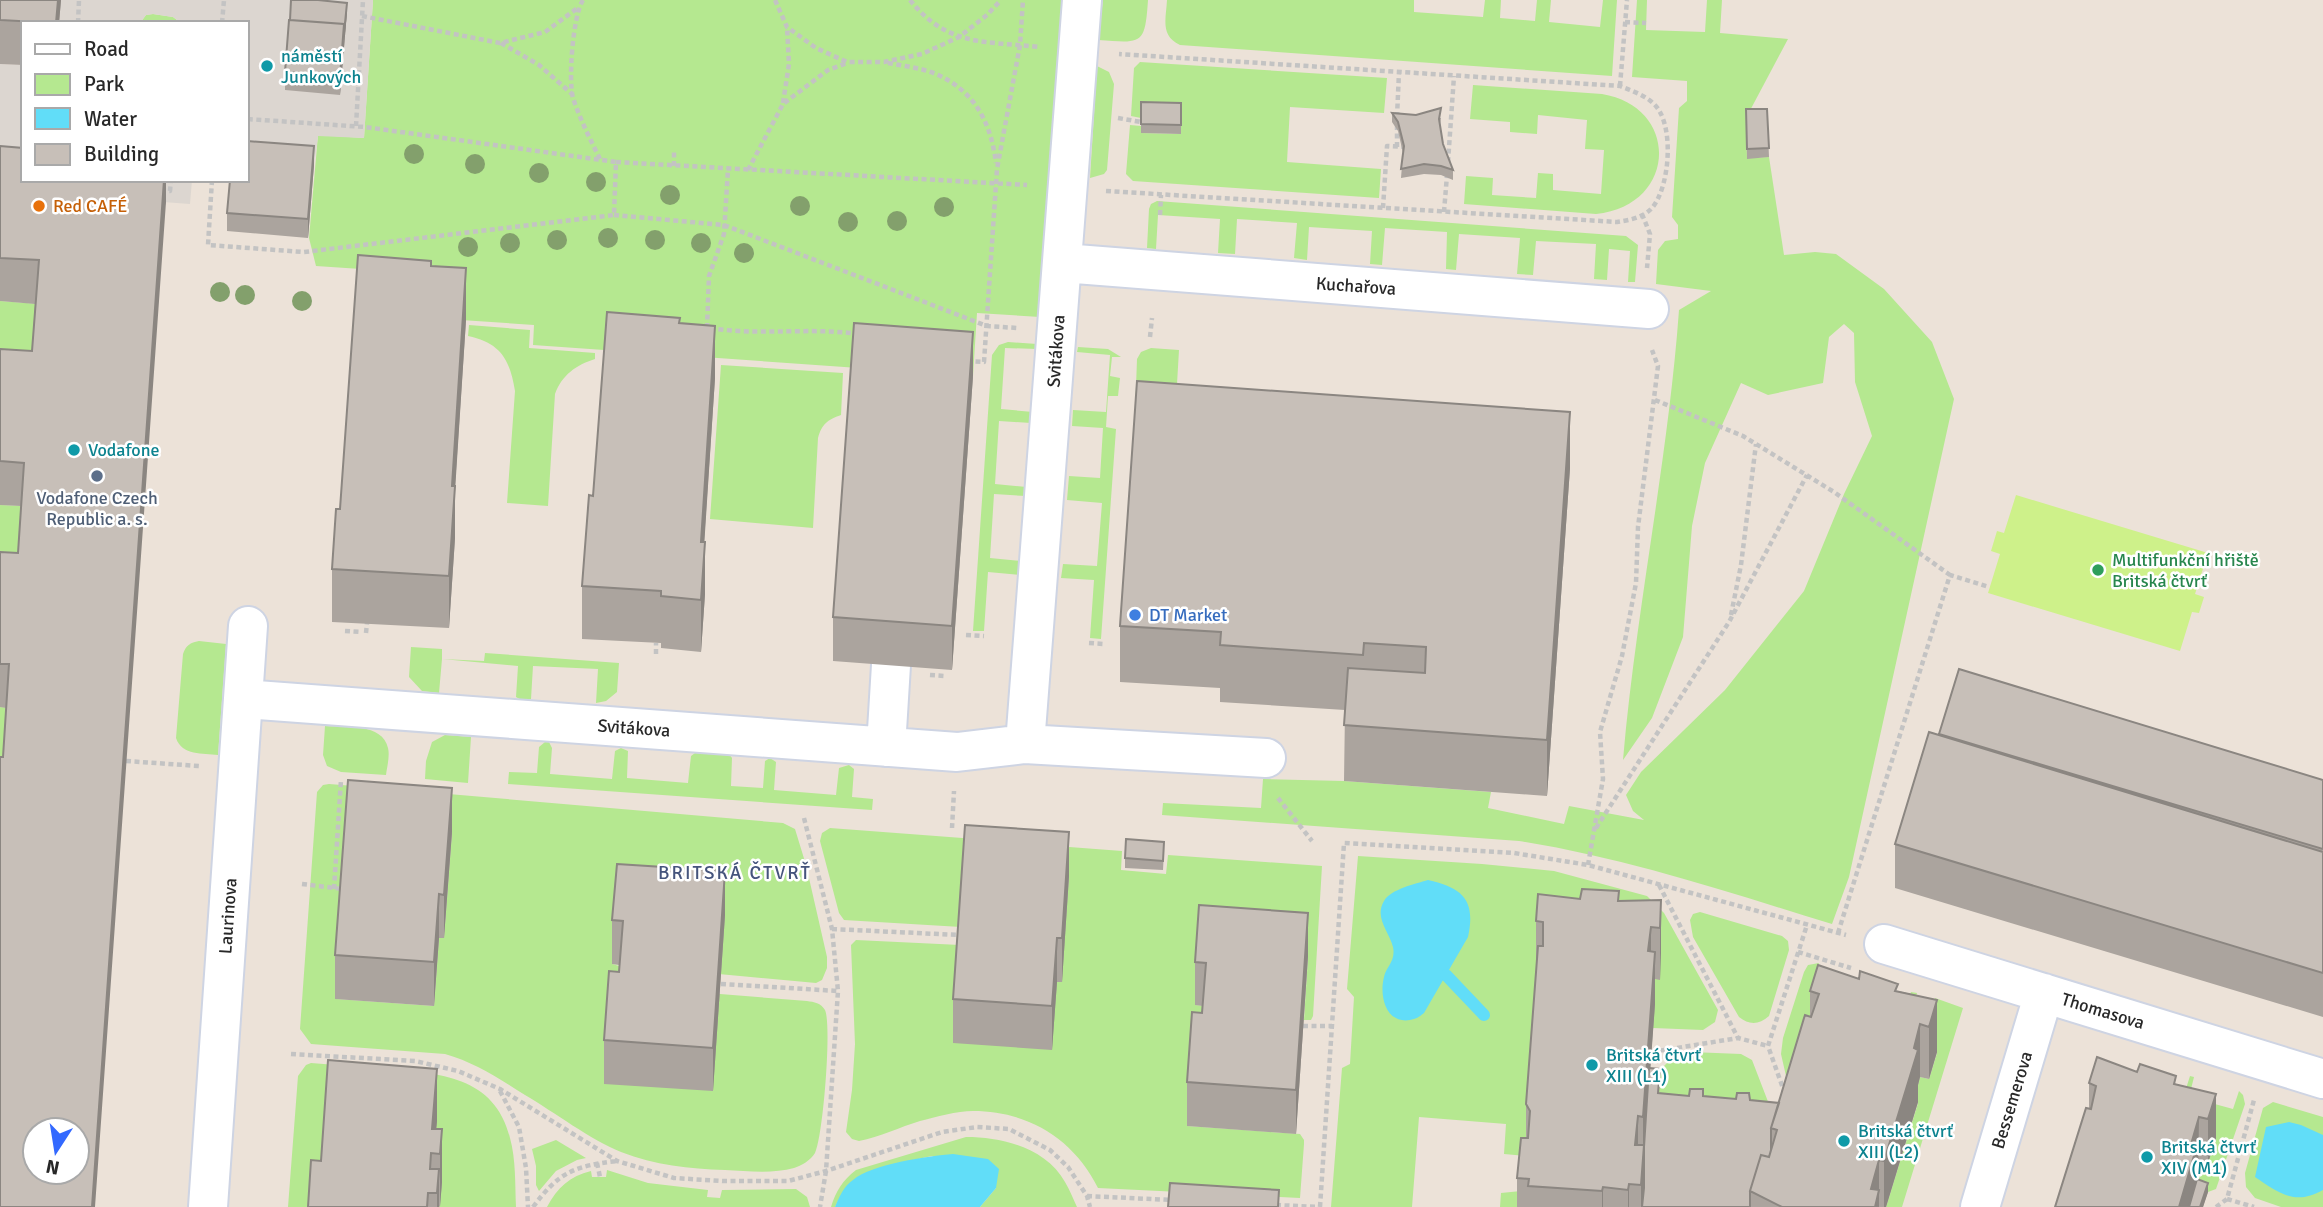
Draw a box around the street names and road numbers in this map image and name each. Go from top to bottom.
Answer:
street label: Kuchařova [1315,272,1397,300]
street label: Svitákova [1042,314,1070,388]
street label: Svitákova [597,714,671,742]
street label: Laurinova [214,877,242,955]
street label: Thomasova [2059,988,2147,1034]
street label: Bessemerova [1987,1049,2037,1151]

